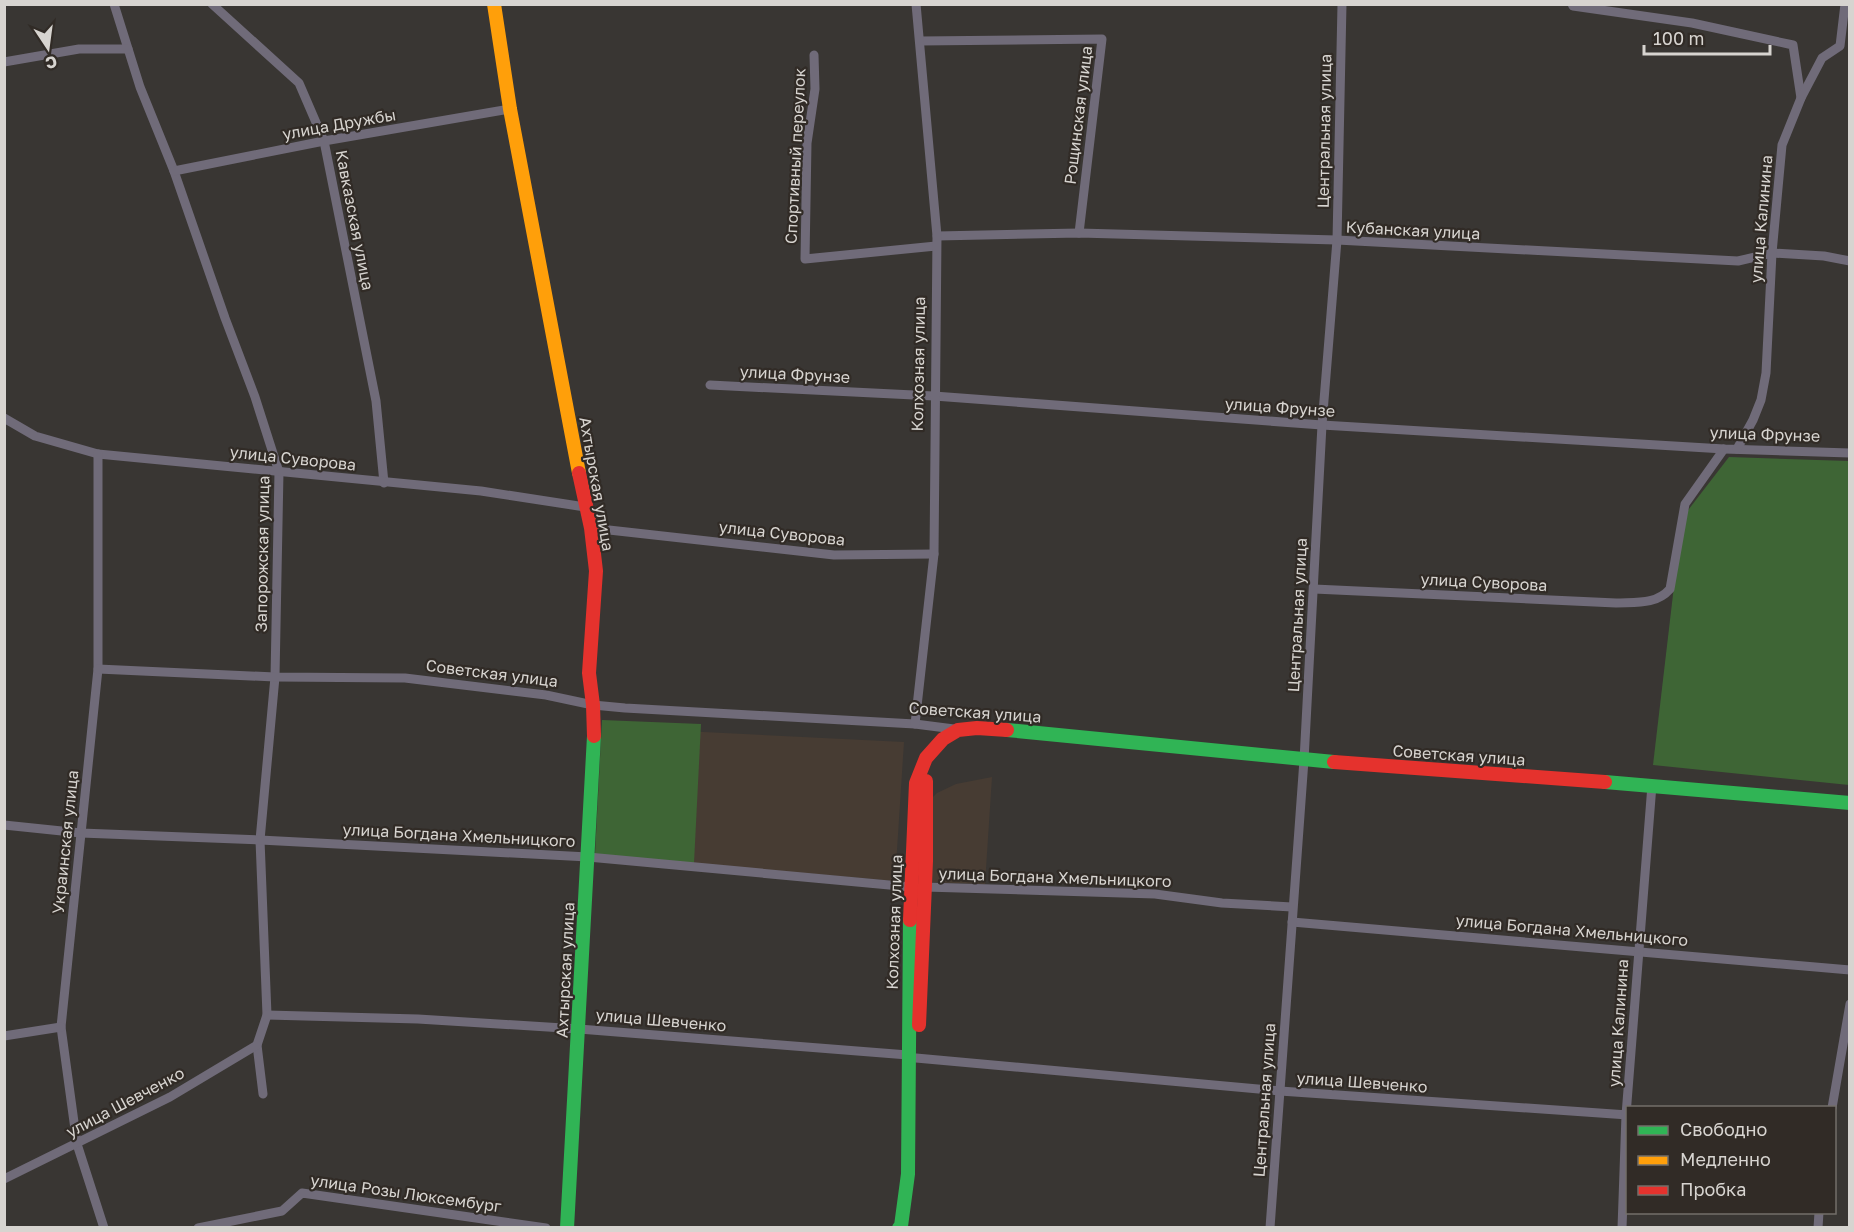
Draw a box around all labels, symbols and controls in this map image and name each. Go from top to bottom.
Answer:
north arrow [18,18,78,78]
scale bar [1644,18,1770,56]
text: 100 m [1653,27,1704,49]
street label: Рощинская улица [1060,44,1096,186]
text: С [44,52,59,74]
street label: Центральная улица [1313,54,1335,208]
street label: Спортивный переулок [780,68,810,244]
street label: улица Дружбы [281,104,397,144]
street label: Кавказская улица [332,148,378,292]
street label: улица Калинина [1745,154,1777,284]
street label: Кубанская улица [1345,216,1481,244]
street label: Колхозная улица [907,296,929,432]
street label: улица Фрунзе [739,361,851,387]
street label: улица Фрунзе [1224,393,1336,421]
street label: Ахтырская улица [575,415,619,553]
street label: улица Фрунзе [1709,422,1821,446]
street label: улица Суворова [229,441,357,475]
street label: Запорожская улица [251,475,273,633]
street label: улица Суворова [718,516,846,550]
street label: Центральная улица [1283,537,1311,693]
street label: улица Суворова [1420,569,1548,595]
street label: Советская улица [425,655,559,691]
street label: Советская улица [908,697,1042,727]
street label: Советская улица [1392,740,1526,770]
street label: Украинская улица [48,769,82,915]
street label: улица Богдана Хмельницкого [342,819,576,851]
street label: Колхозная улица [882,854,906,990]
street label: улица Богдана Хмельницкого [938,863,1172,891]
street label: Ахтырская улица [551,902,579,1038]
street label: улица Богдана Хмельницкого [1455,910,1689,950]
street label: улица Калинина [1604,958,1632,1088]
street label: улица Шевченко [595,1004,727,1036]
street label: Центральная улица [1249,1022,1279,1178]
street label: улица Шевченко [62,1062,188,1142]
street label: улица Шевченко [1296,1067,1428,1097]
legend [1626,1106,1836,1214]
text: Свободно [1680,1118,1767,1140]
text: Медленно [1680,1148,1771,1170]
street label: улица Розы Люксембург [309,1170,503,1216]
text: Пробка [1680,1178,1746,1200]

